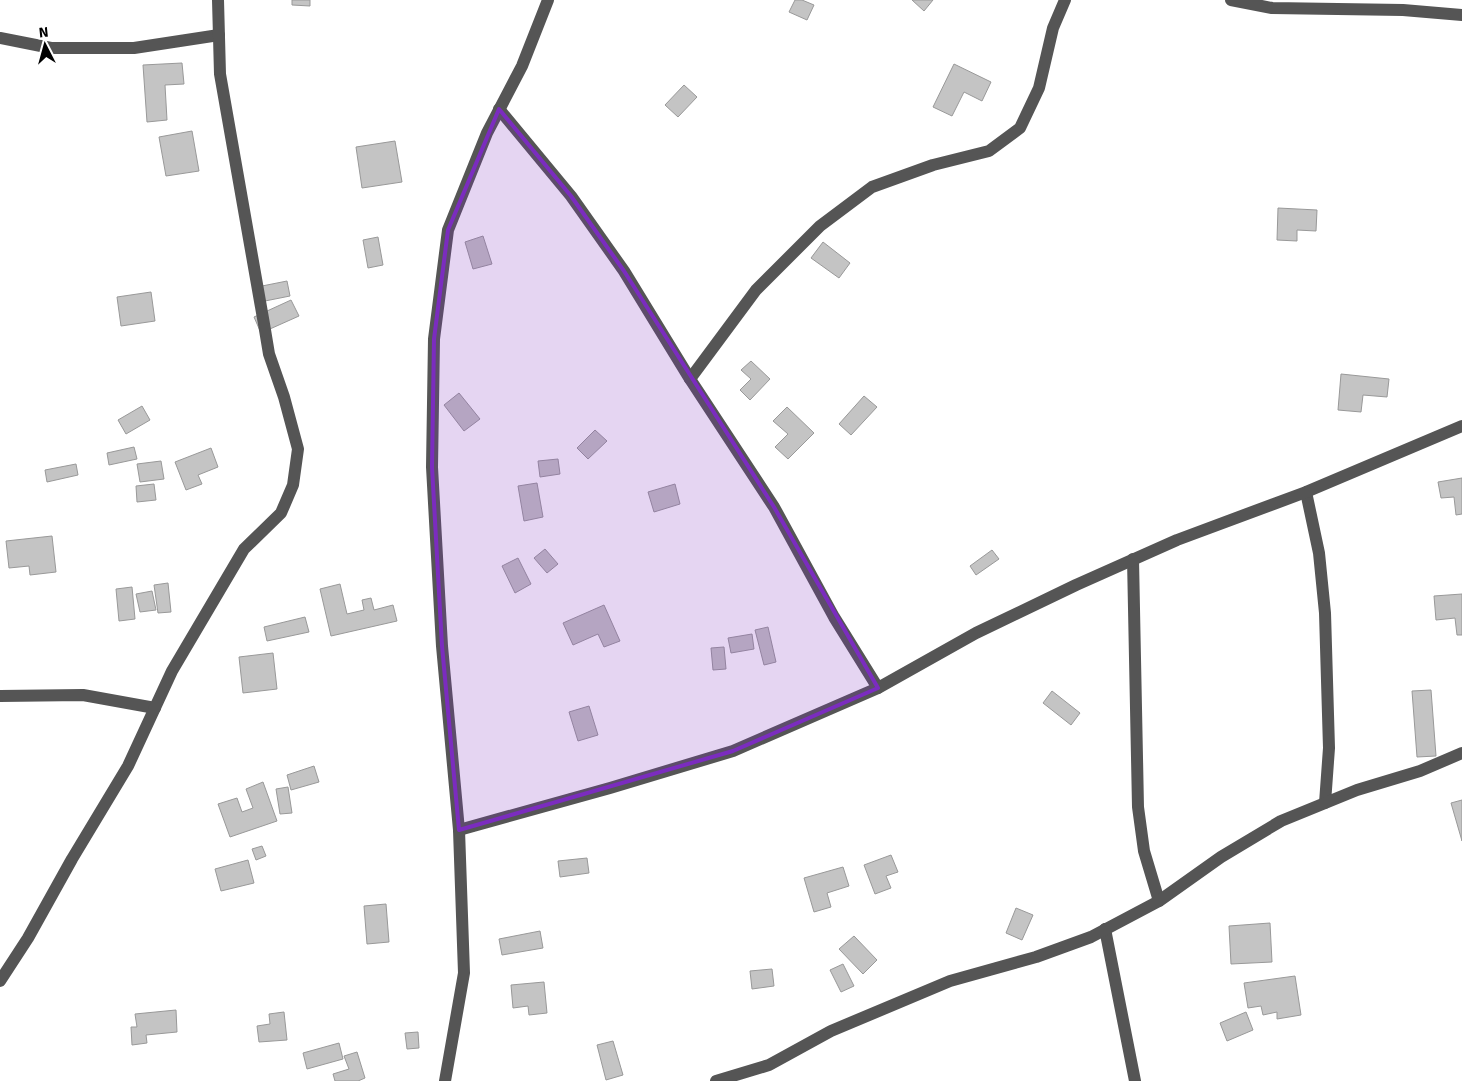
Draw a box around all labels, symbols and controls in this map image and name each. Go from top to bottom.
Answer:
north arrow [20,20,70,70]
text: N [38,24,49,42]

